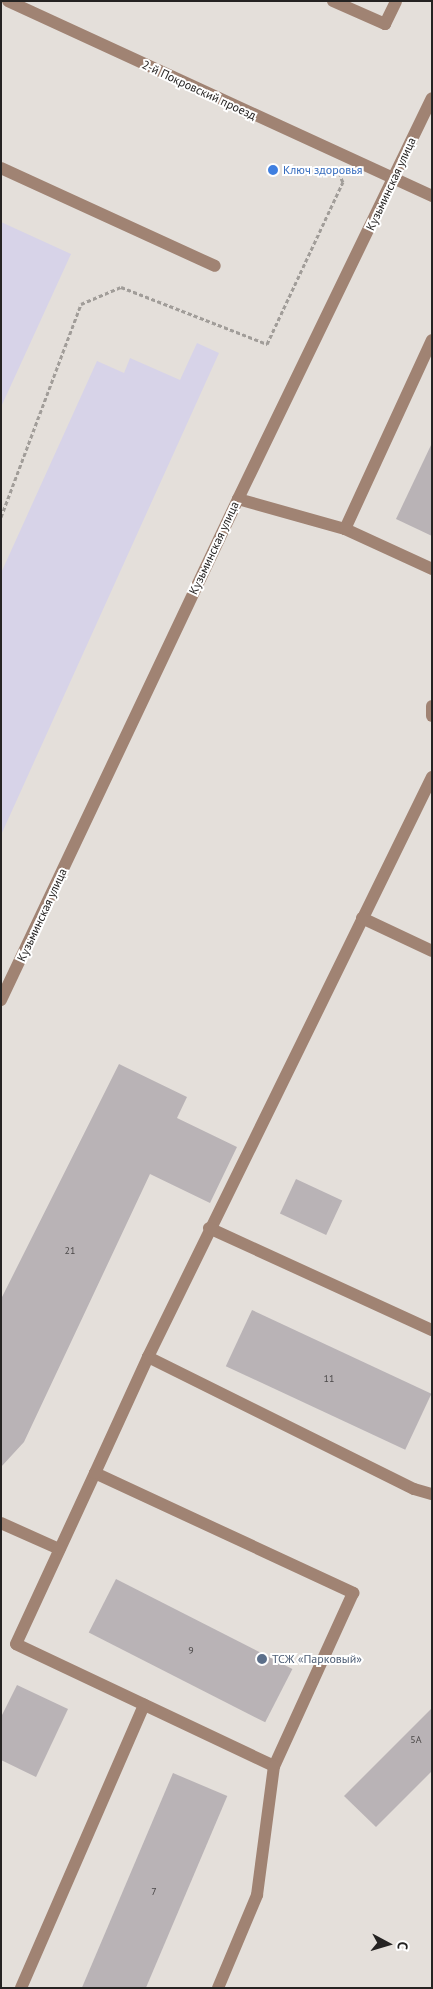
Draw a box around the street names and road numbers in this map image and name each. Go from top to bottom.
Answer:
street label: 2-й Покровский проезд [140,57,258,123]
street label: Кузьминская улица [363,135,419,233]
street label: Кузьминская улица [186,499,242,597]
street label: Кузьминская улица [14,866,70,964]

